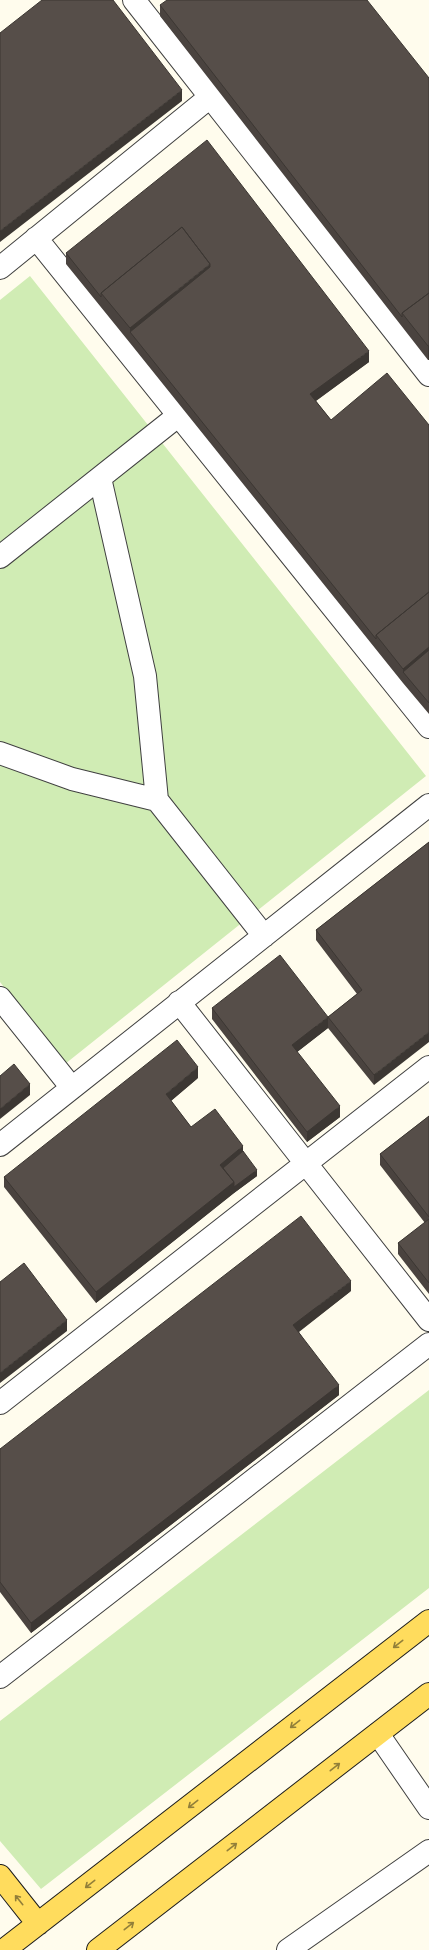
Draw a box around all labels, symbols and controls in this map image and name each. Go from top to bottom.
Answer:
one-way arrow [393,1640,404,1649]
one-way arrow [290,1720,301,1728]
one-way arrow [329,1763,340,1771]
one-way arrow [187,1800,198,1808]
one-way arrow [227,1842,238,1851]
one-way arrow [85,1879,96,1888]
one-way arrow [15,1894,23,1905]
one-way arrow [124,1922,135,1930]

